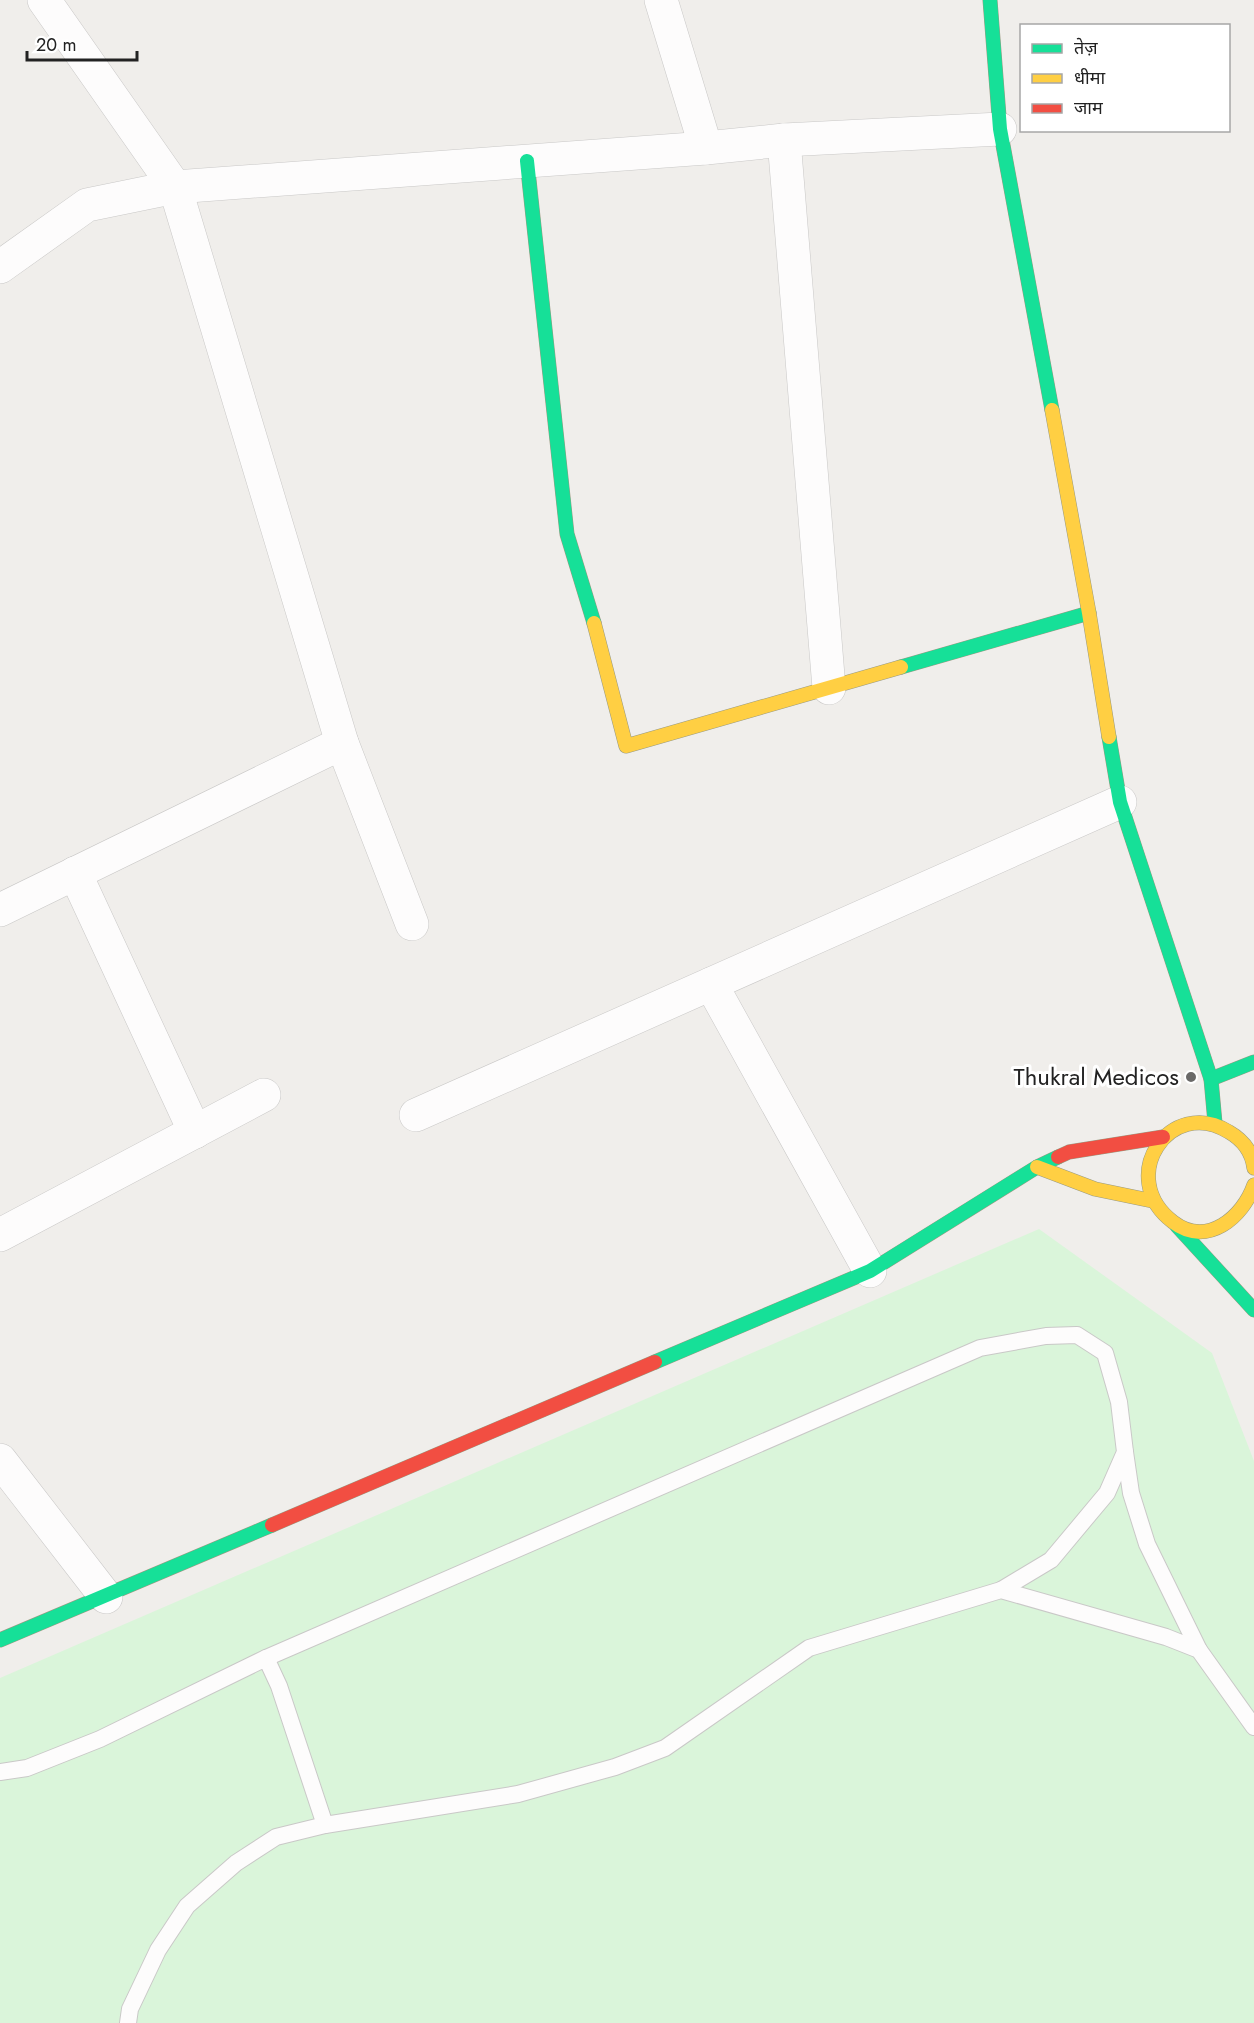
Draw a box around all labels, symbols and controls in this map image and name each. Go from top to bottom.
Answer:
scale bar [27,24,136,62]
legend [1020,24,1230,132]
text: 20 m [36,32,76,58]
text: तेज़ [1074,35,1098,61]
text: धीमा [1074,65,1105,91]
text: जाम [1074,95,1104,121]
place label: Thukral Medicos [1014,1059,1179,1094]
marker: Thukral Medicos [1184,1070,1198,1084]

